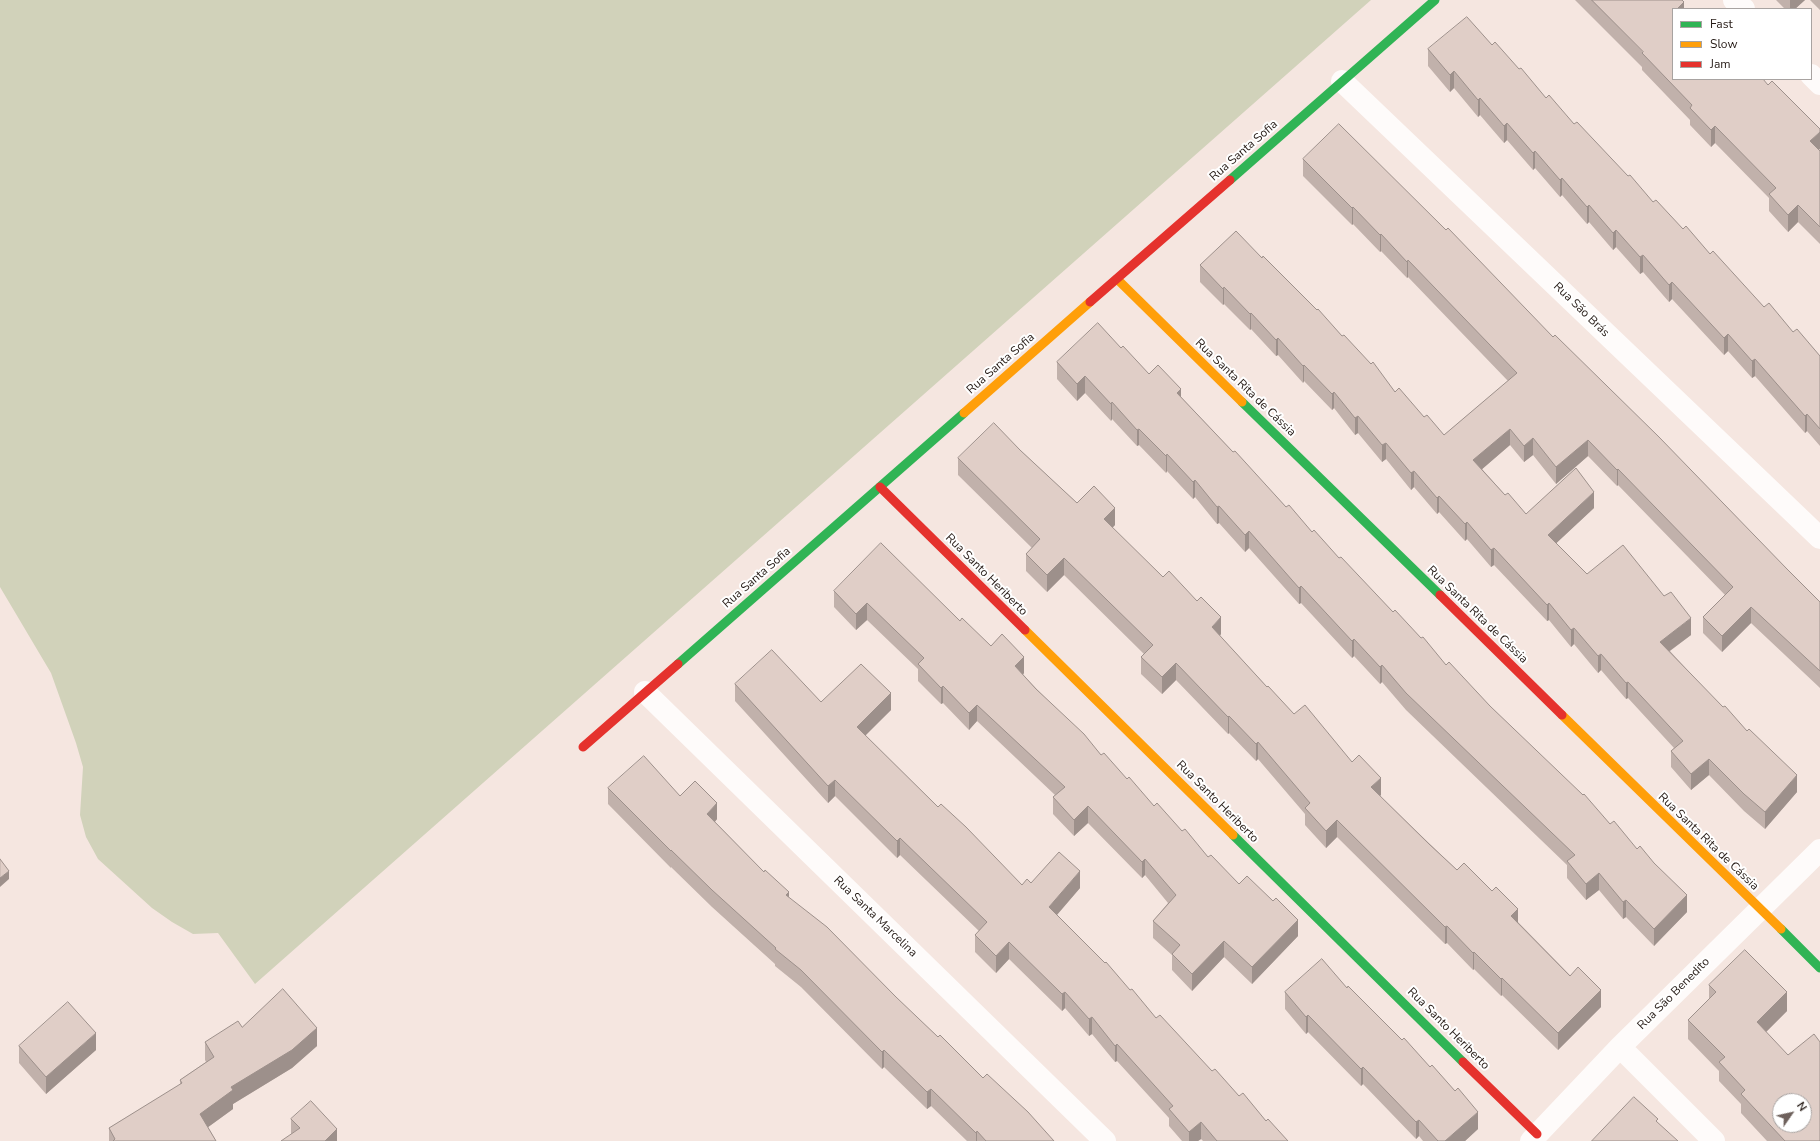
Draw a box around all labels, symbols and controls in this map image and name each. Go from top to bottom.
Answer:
legend [1672,8,1812,80]
text: Fast [1710,16,1733,32]
text: Slow [1710,36,1738,52]
text: Jam [1710,56,1731,72]
street label: Rua Santa Sofia [1207,118,1281,184]
street label: Rua São Brás [1550,280,1612,340]
street label: Rua Santa Sofia [964,331,1038,397]
street label: Rua Santa Rita de Cássia [1192,336,1298,440]
street label: Rua Santo Heriberto [942,531,1030,619]
street label: Rua Santa Sofia [720,545,794,611]
street label: Rua Santa Rita de Cássia [1424,563,1530,667]
street label: Rua Santo Heriberto [1173,758,1261,846]
street label: Rua Santa Rita de Cássia [1655,790,1761,894]
street label: Rua Santa Marcelina [830,873,920,961]
street label: Rua São Benedito [1635,955,1713,1033]
street label: Rua Santo Heriberto [1404,985,1492,1073]
north arrow [1772,1093,1812,1133]
text: N [1793,1099,1810,1114]

